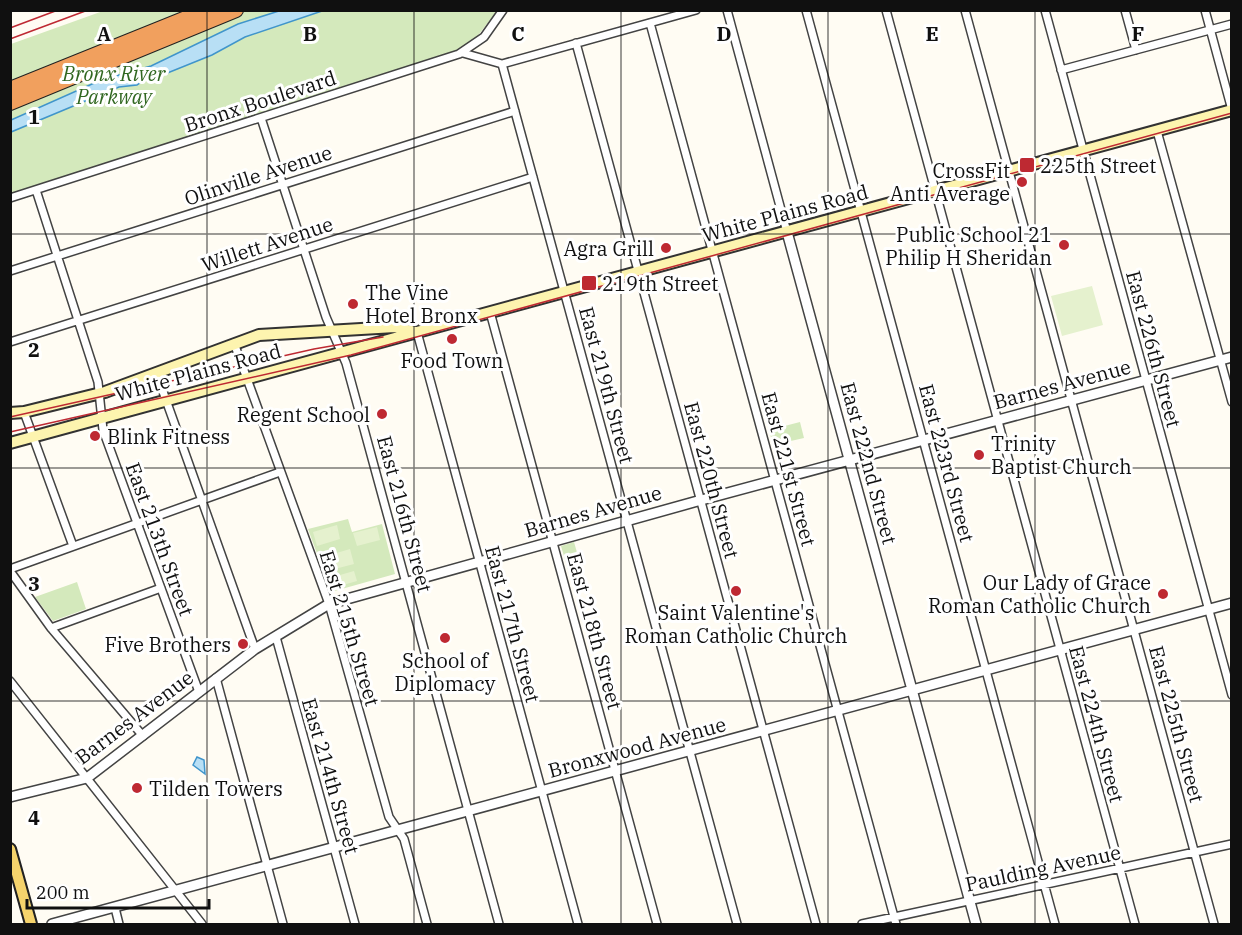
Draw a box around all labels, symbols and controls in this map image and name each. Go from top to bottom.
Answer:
text: A [97,20,111,47]
text: B [303,20,317,47]
text: C [511,20,525,47]
text: D [716,20,732,47]
text: E [925,20,939,47]
text: F [1132,20,1144,47]
park label: Bronx River Parkway [62,60,167,110]
street label: Bronx Boulevard [181,64,339,138]
text: 1 [28,103,40,130]
street label: Olinville Avenue [181,138,335,212]
place label: 225th Street [1040,152,1156,179]
marker: 225th Street [1018,156,1036,174]
place label: CrossFit Anti Average [890,157,1010,207]
marker: CrossFit Anti Average [1015,175,1029,189]
street label: White Plains Road [699,178,871,248]
street label: Willett Avenue [198,210,336,278]
place label: Public School 21 Philip H Sheridan [885,221,1052,271]
place label: Agra Grill [563,235,654,262]
marker: Public School 21 Philip H Sheridan [1057,238,1071,252]
marker: Agra Grill [659,241,673,255]
street label: East 226th Street [1120,268,1188,430]
place label: 219th Street [602,270,718,297]
marker: 219th Street [580,274,598,292]
place label: The Vine Hotel Bronx [365,279,478,329]
marker: The Vine Hotel Bronx [346,297,360,311]
street label: East 219th Street [573,304,641,466]
marker: Food Town [445,332,459,346]
text: 2 [28,336,40,363]
street label: White Plains Road [112,337,284,407]
place label: Food Town [400,347,504,374]
street label: Barnes Avenue [990,353,1134,415]
street label: East 222nd Street [834,379,904,547]
street label: East 223rd Street [913,381,981,545]
street label: East 221st Street [755,389,823,549]
street label: East 220th Street [678,399,746,561]
place label: Regent School [237,401,370,428]
marker: Regent School [375,407,389,421]
place label: Blink Fitness [107,423,230,450]
marker: Blink Fitness [88,429,102,443]
place label: Trinity Baptist Church [991,430,1132,480]
street label: East 216th Street [371,433,439,595]
marker: Trinity Baptist Church [972,448,986,462]
street label: East 213th Street [120,459,200,619]
street label: Barnes Avenue [521,479,665,543]
street label: East 217th Street [479,543,547,705]
street label: East 215th Street [313,547,387,709]
street label: East 218th Street [561,550,629,712]
place label: Our Lady of Grace Roman Catholic Church [928,569,1151,619]
text: 3 [28,570,40,597]
marker: Saint Valentine's Roman Catholic Church [729,584,743,598]
marker: Our Lady of Grace Roman Catholic Church [1156,587,1170,601]
place label: Saint Valentine's Roman Catholic Church [625,599,847,649]
place label: Five Brothers [104,631,231,658]
marker: School of Diplomacy [438,631,452,645]
marker: Five Brothers [236,637,250,651]
street label: East 224th Street [1063,643,1131,805]
street label: East 225th Street [1143,643,1211,805]
place label: School of Diplomacy [395,647,496,697]
street label: Barnes Avenue [69,664,199,770]
street label: East 214th Street [296,695,366,857]
street label: Bronxwood Avenue [545,710,729,784]
place label: Tilden Towers [149,775,283,802]
marker: Tilden Towers [130,781,144,795]
text: 4 [28,804,40,831]
street label: Paulding Avenue [963,838,1123,898]
scale bar [27,872,208,910]
text: 200 m [36,881,90,904]

